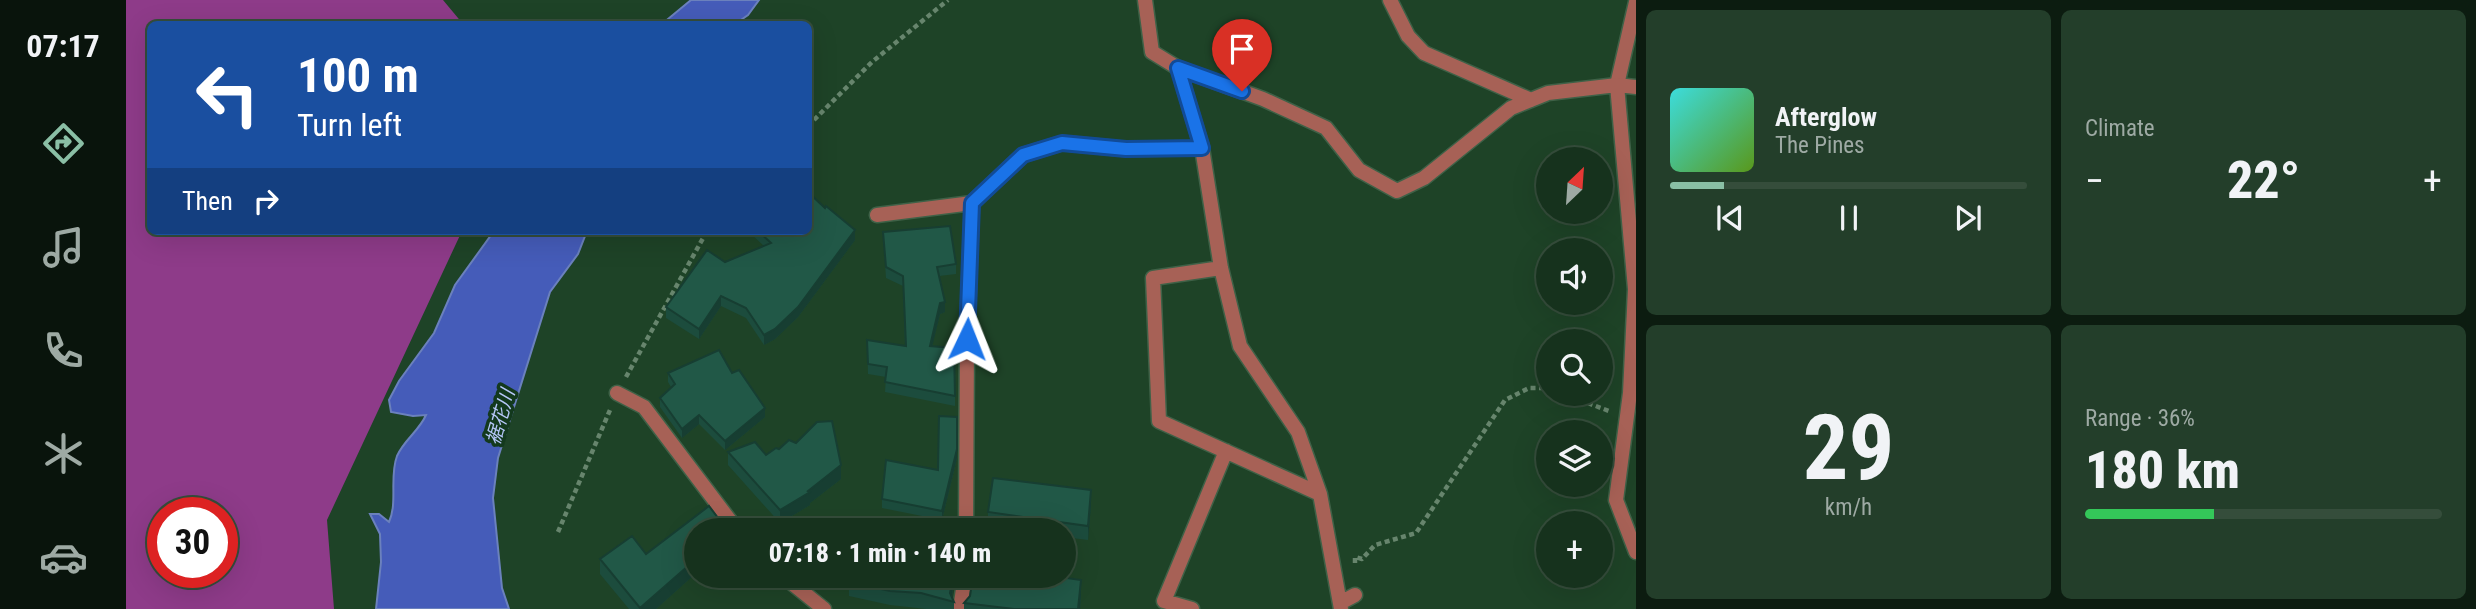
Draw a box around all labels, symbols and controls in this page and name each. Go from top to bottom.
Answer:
pin [1212,19,1272,91]
text: 07:17 [26,27,100,65]
icon: arrive [1223,30,1261,68]
text: 100 m [297,47,419,104]
icon: left [182,49,273,140]
text: Afterglow [1775,102,1877,132]
text: Turn left [297,106,402,144]
text: Climate [2085,115,2155,142]
icon: directions [39,119,88,168]
text: The Pines [1775,132,1865,159]
north arrow [1536,147,1614,224]
map controls [1536,147,1613,588]
text: 22° [2227,150,2300,211]
text: − [2085,159,2104,203]
text: + [2423,159,2442,203]
icon: right [247,182,285,220]
text: Then [182,186,233,216]
icon: previous [1711,199,1749,237]
icon: pause [1830,199,1868,237]
icon: next [1949,199,1987,237]
icon: music [39,223,88,272]
button: sound [1536,238,1613,315]
position arrow [930,302,1004,376]
icon: phone [39,326,88,375]
button: search [1536,329,1613,406]
water label: 裾花川 [482,385,520,448]
text: 29 [1803,395,1894,501]
text: Range · 36% [2085,405,2195,432]
button: layers [1536,420,1613,497]
icon: climate [39,429,88,478]
text: 180 km [2085,440,2240,501]
text: km/h [1825,494,1872,521]
speed limit sign: 30 [147,497,238,588]
button: + [1536,511,1613,588]
icon: car [39,533,88,582]
text: 07:18 · 1 min · 140 m [769,538,991,568]

